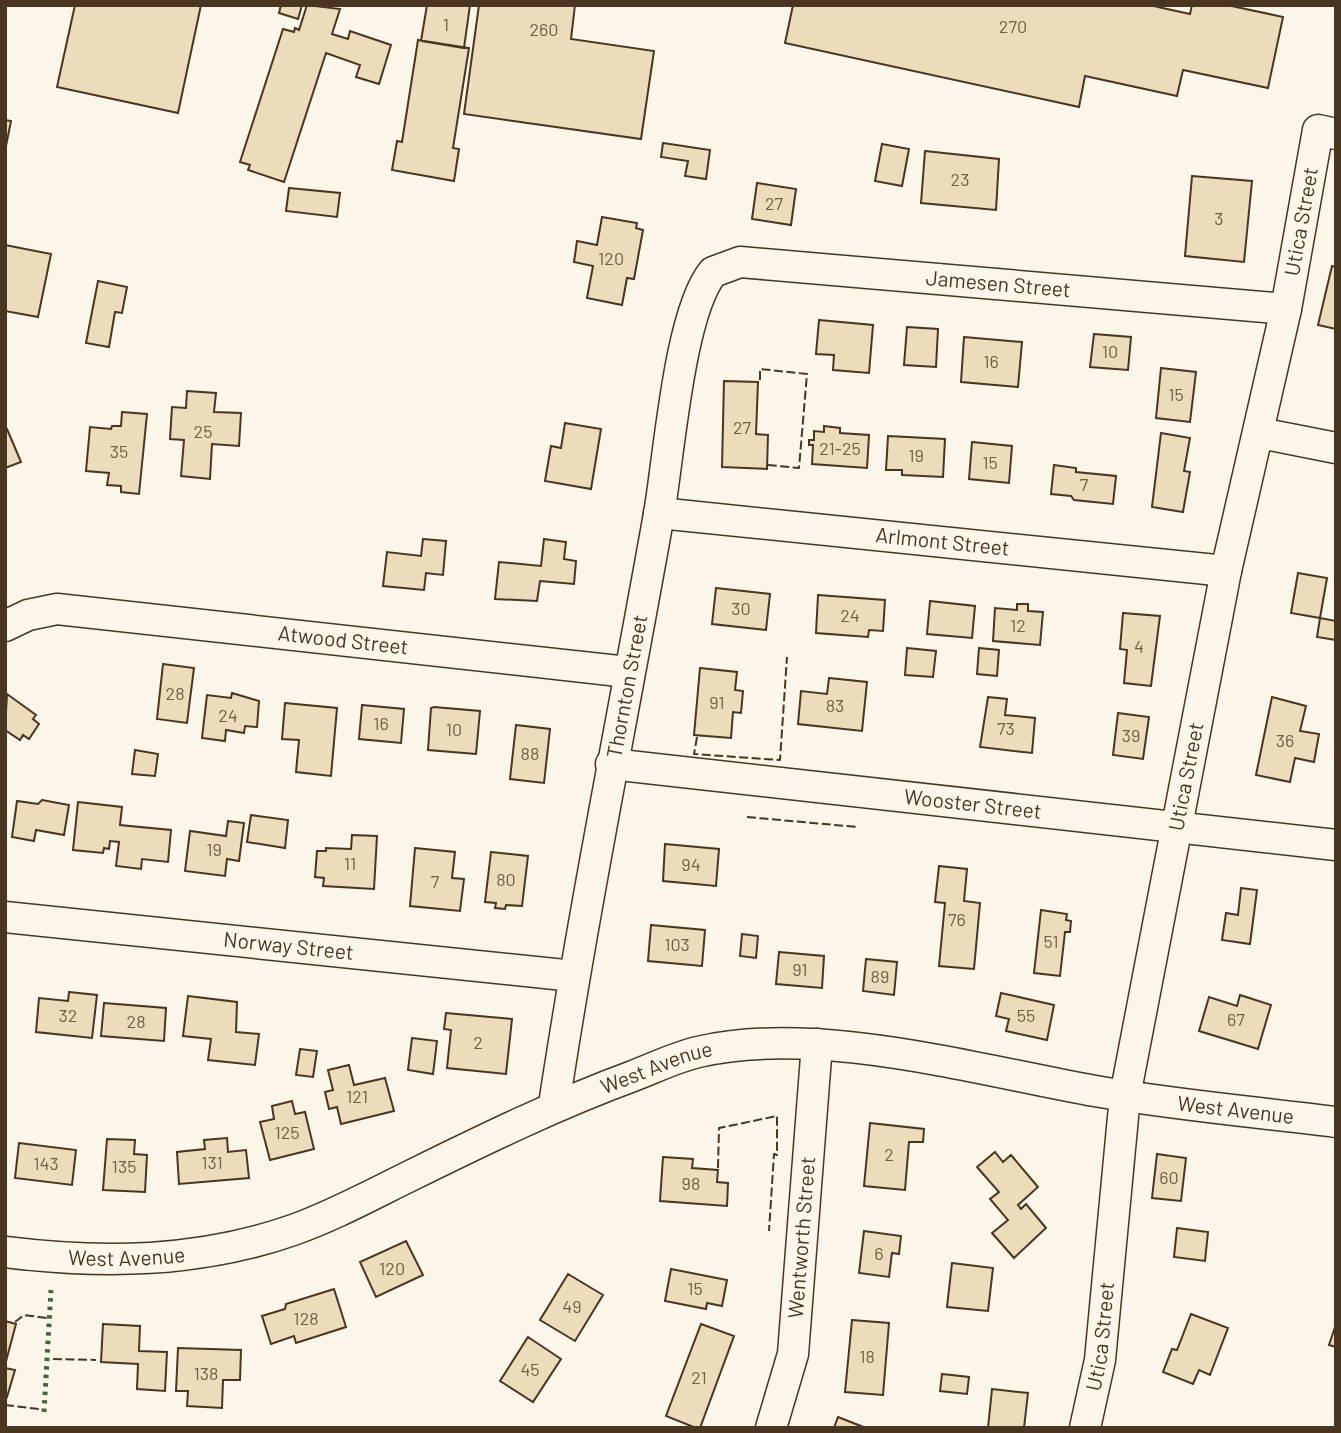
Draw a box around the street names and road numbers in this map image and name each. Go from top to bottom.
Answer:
street label: Utica Street [1278,165,1322,278]
street label: Jamesen Street [925,264,1072,301]
street label: Arlmont Street [875,521,1011,560]
street label: Thornton Street [600,612,651,760]
street label: Atwood Street [277,619,410,659]
street label: Utica Street [1162,720,1208,833]
street label: Wooster Street [903,783,1043,823]
street label: Norway Street [222,926,355,964]
street label: West Avenue [597,1035,714,1098]
street label: West Avenue [1176,1089,1296,1128]
street label: Wentworth Street [782,1156,819,1319]
street label: West Avenue [68,1241,186,1270]
street label: Utica Street [1080,1281,1118,1393]

